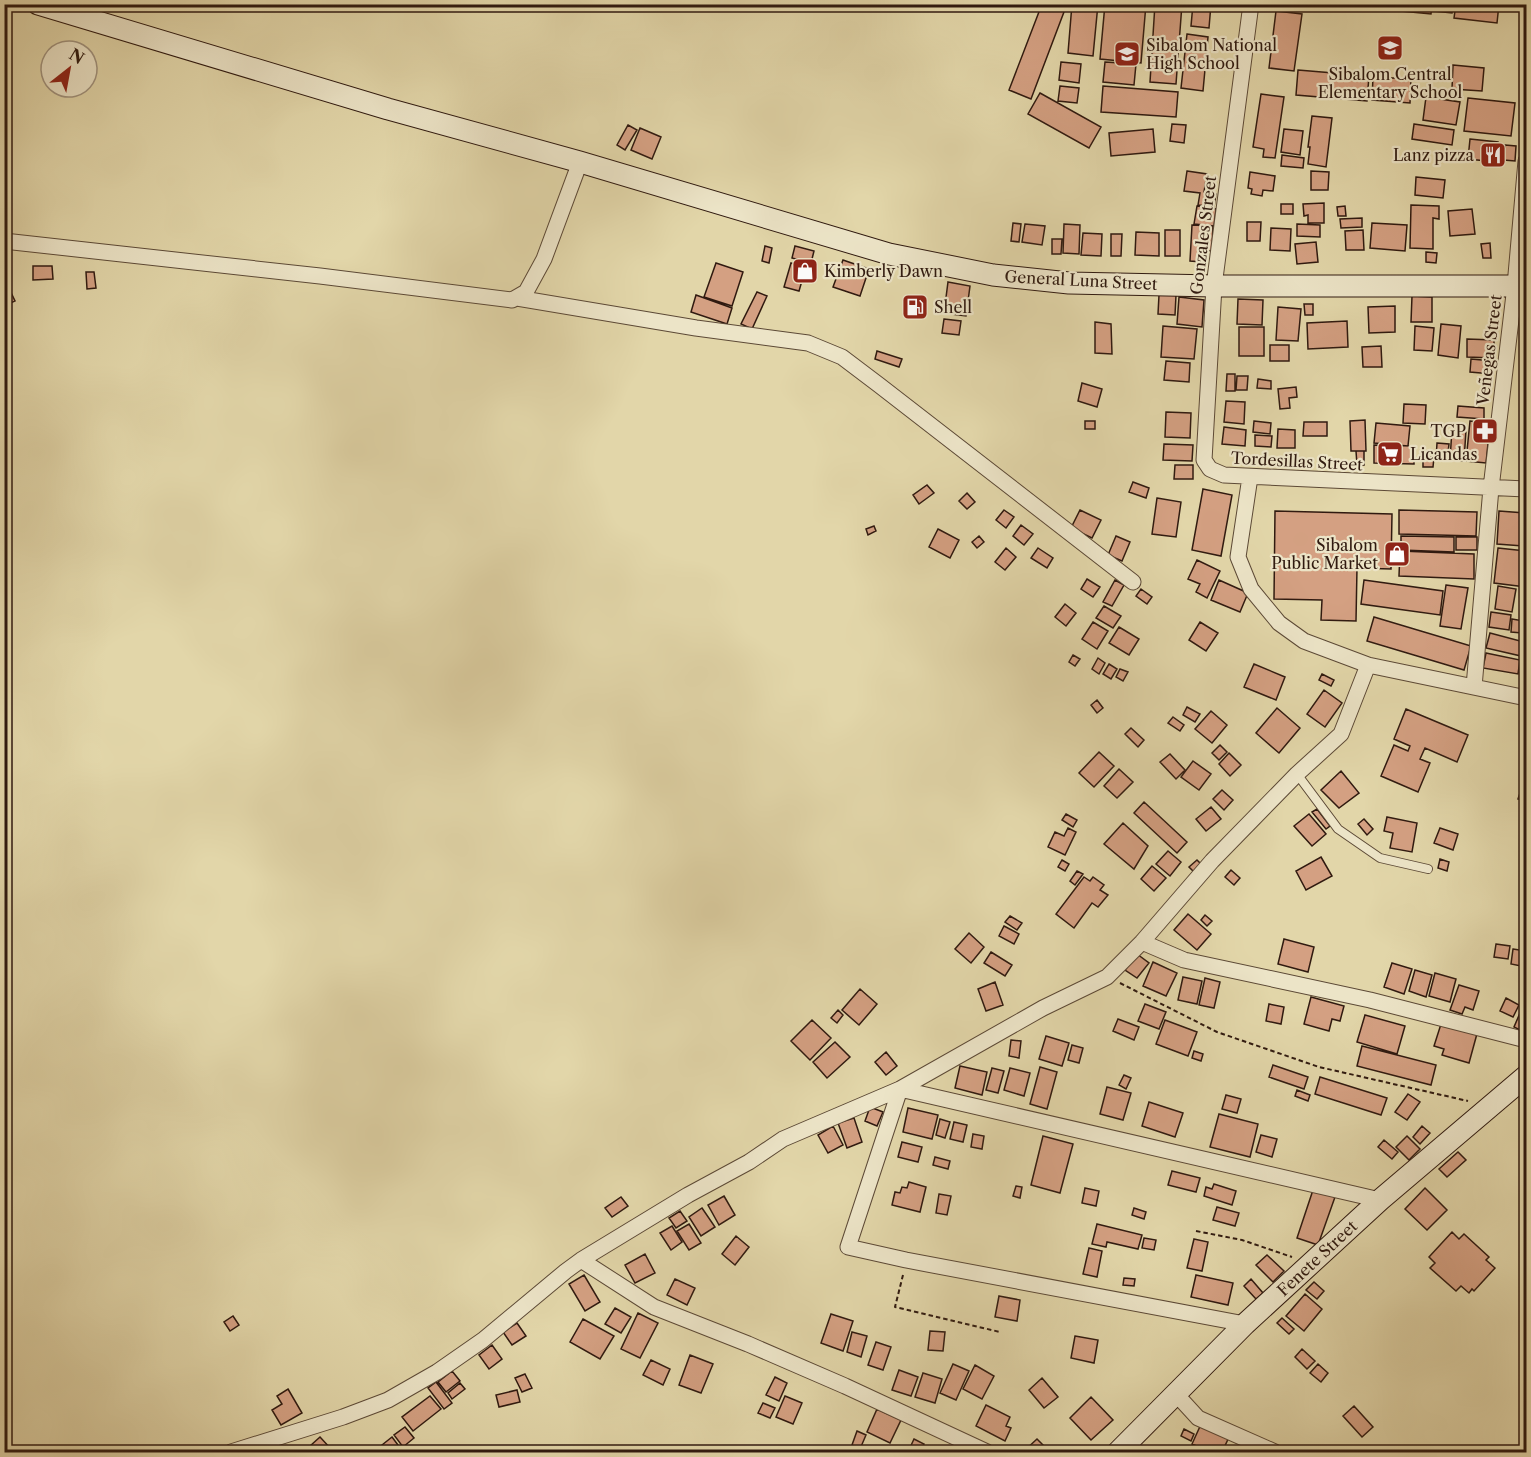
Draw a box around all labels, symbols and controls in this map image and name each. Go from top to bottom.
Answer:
school or university icon: Sibalom Central Elementary School [1375,33,1405,63]
place label: Sibalom National High School [1146,35,1277,73]
north arrow [39,39,99,99]
school or university icon: Sibalom National High School [1112,39,1142,69]
text: N [66,44,88,68]
place label: Sibalom Central Elementary School [1318,64,1462,102]
restaurant icon: Lanz pizza [1478,140,1508,170]
place label: Lanz pizza [1393,145,1475,165]
street label: Gonzales Street [1186,174,1220,296]
shop icon: Kimberly Dawn [790,256,820,286]
place label: Kimberly Dawn [824,261,943,281]
street label: General Luna Street [1004,266,1158,294]
fuel station icon: Shell [900,292,930,322]
street label: Veñegas Street [1472,293,1506,407]
place label: Shell [934,297,972,317]
pharmacy icon: TGP [1470,416,1500,446]
place label: TGP [1431,421,1466,441]
supermarket icon: Licandas [1375,439,1405,469]
place label: Licandas [1410,444,1477,464]
street label: Tordesillas Street [1231,448,1364,474]
place label: Sibalom Public Market [1271,535,1378,573]
shop icon: Sibalom Public Market [1382,539,1412,569]
street label: Fenete Street [1273,1216,1361,1300]

